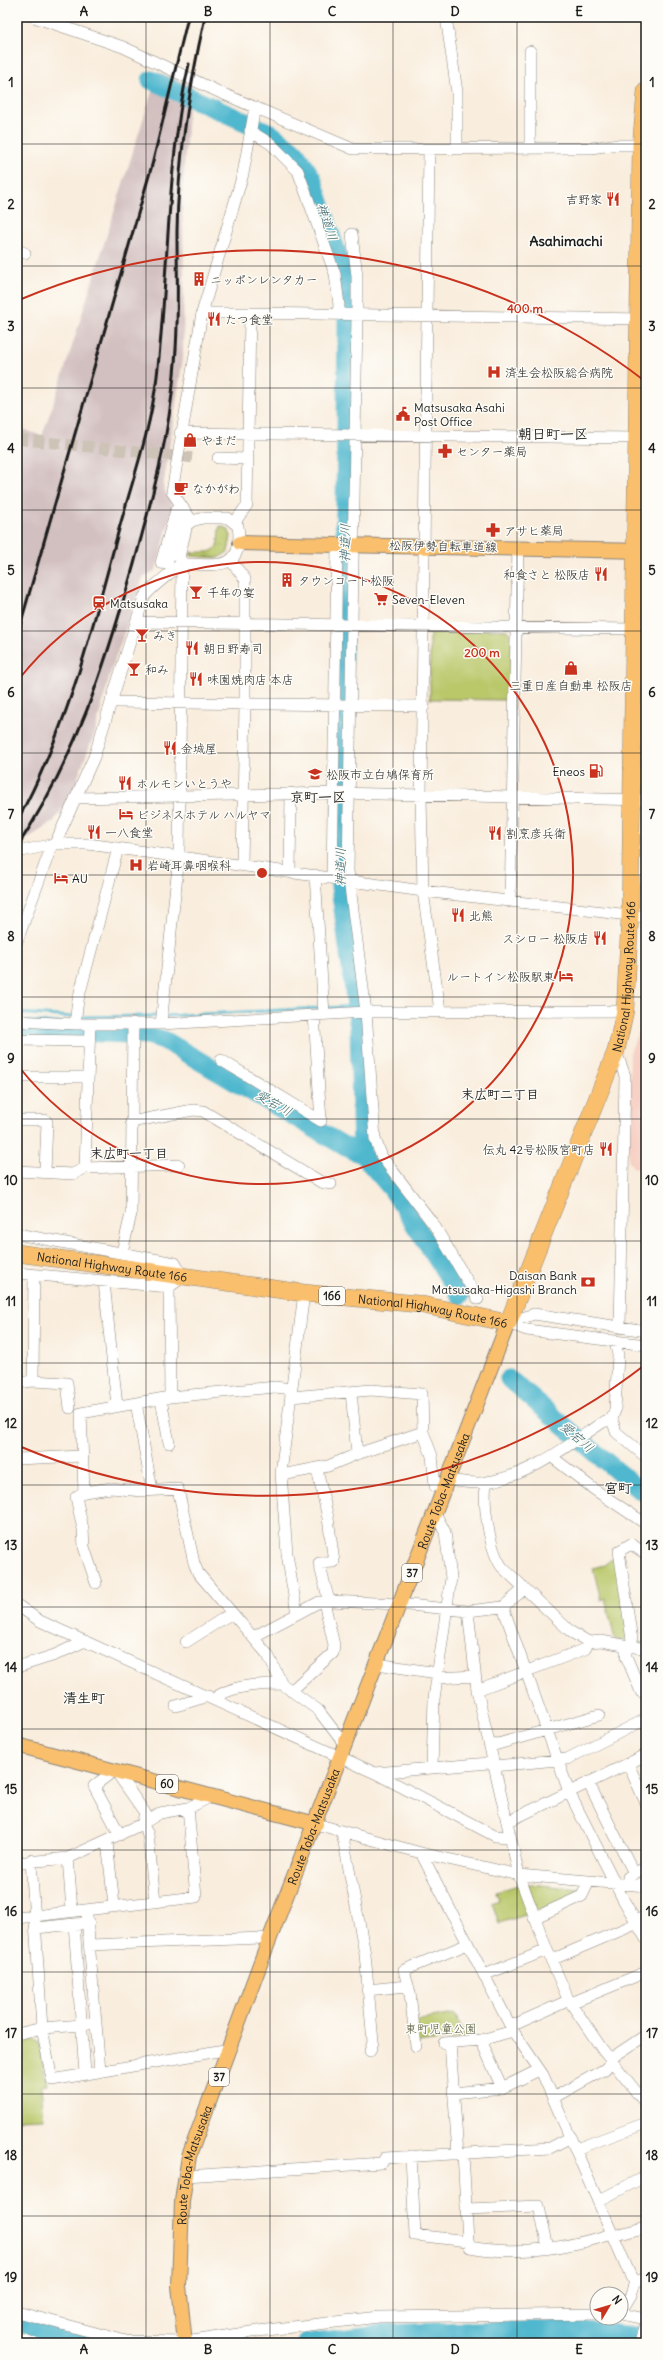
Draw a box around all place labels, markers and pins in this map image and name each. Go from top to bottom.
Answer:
restaurant icon: 吉野家 [605,191,621,207]
place label: 吉野家 [566,192,602,207]
building icon: ニッポンレンタカー [191,271,207,287]
place label: ニッポンレンタカー [210,272,318,287]
restaurant icon: たつ食堂 [206,311,222,327]
place label: たつ食堂 [225,312,273,327]
hospital icon: 済生会松阪総合病院 [486,364,502,380]
place label: 済生会松阪総合病院 [505,365,613,380]
place label: Matsusaka Asahi Post Office [414,400,505,429]
public building icon: Matsusaka Asahi Post Office [395,406,411,422]
shop icon: やまだ [182,432,198,448]
place label: やまだ [201,433,237,448]
pharmacy icon: センター薬局 [437,443,453,459]
place label: センター薬局 [456,444,528,459]
cafe icon: なかがわ [173,480,189,496]
place label: なかがわ [192,481,240,496]
pharmacy icon: アサヒ薬局 [485,522,501,538]
place label: アサヒ薬局 [504,523,564,538]
restaurant icon: 和食さと 松阪店 [593,566,609,582]
place label: 和食さと 松阪店 [503,567,590,582]
building icon: タウンコート松阪 [279,572,295,588]
place label: タウンコート松阪 [298,573,394,588]
bar icon: 千年の宴 [188,584,204,600]
place label: 千年の宴 [207,585,255,600]
supermarket icon: Seven-Eleven [373,591,389,607]
place label: Seven-Eleven [392,592,465,607]
station icon: Matsusaka [91,595,107,611]
place label: Matsusaka [110,596,168,611]
bar icon: みき [134,627,150,643]
place label: みき [153,628,177,643]
restaurant icon: 朝日野寿司 [184,640,200,656]
place label: 朝日野寿司 [203,641,263,656]
shop icon: 三重日産自動車 松阪店 [563,660,579,676]
bar icon: 和み [126,661,142,677]
place label: 和み [145,662,169,677]
restaurant icon: 味園焼肉店 本店 [188,671,204,687]
place label: 味園焼肉店 本店 [207,672,294,687]
place label: 三重日産自動車 松阪店 [510,678,632,693]
restaurant icon: 金城屋 [162,740,178,756]
place label: 金城屋 [181,741,217,756]
fuel station icon: Eneos [588,763,604,779]
place label: Eneos [552,764,585,779]
school or university icon: 松阪市立白鳩保育所 [307,766,323,782]
place label: 松阪市立白鳩保育所 [326,767,434,782]
restaurant icon: ホルモンいとうや [117,775,133,791]
place label: ホルモンいとうや [136,776,232,791]
hotel icon: ビジネスホテル ハルヤマ [118,806,134,822]
place label: ビジネスホテル ハルヤマ [137,807,271,822]
restaurant icon: 一八食堂 [86,824,102,840]
place label: 一八食堂 [105,825,153,840]
restaurant icon: 割烹彦兵衛 [487,825,503,841]
place label: 割烹彦兵衛 [506,826,566,841]
hospital icon: 岩崎耳鼻咽喉科 [128,857,144,873]
place label: 岩崎耳鼻咽喉科 [147,858,231,873]
centre of rings [255,866,269,880]
hotel icon: AU [53,870,69,886]
place label: AU [72,871,88,886]
restaurant icon: 北熊 [450,907,466,923]
place label: 北熊 [469,908,493,923]
restaurant icon: スシロー 松阪店 [592,930,608,946]
place label: スシロー 松阪店 [502,931,589,946]
hotel icon: ルートイン松阪駅東 [558,968,574,984]
place label: ルートイン松阪駅東 [447,969,555,984]
restaurant icon: 伝丸 42号松阪宮町店 [598,1141,614,1157]
place label: 伝丸 42号松阪宮町店 [483,1142,595,1157]
place label: Daisan Bank Matsusaka-Higashi Branch [432,1268,577,1297]
bank icon: Daisan Bank Matsusaka-Higashi Branch [580,1274,596,1290]

